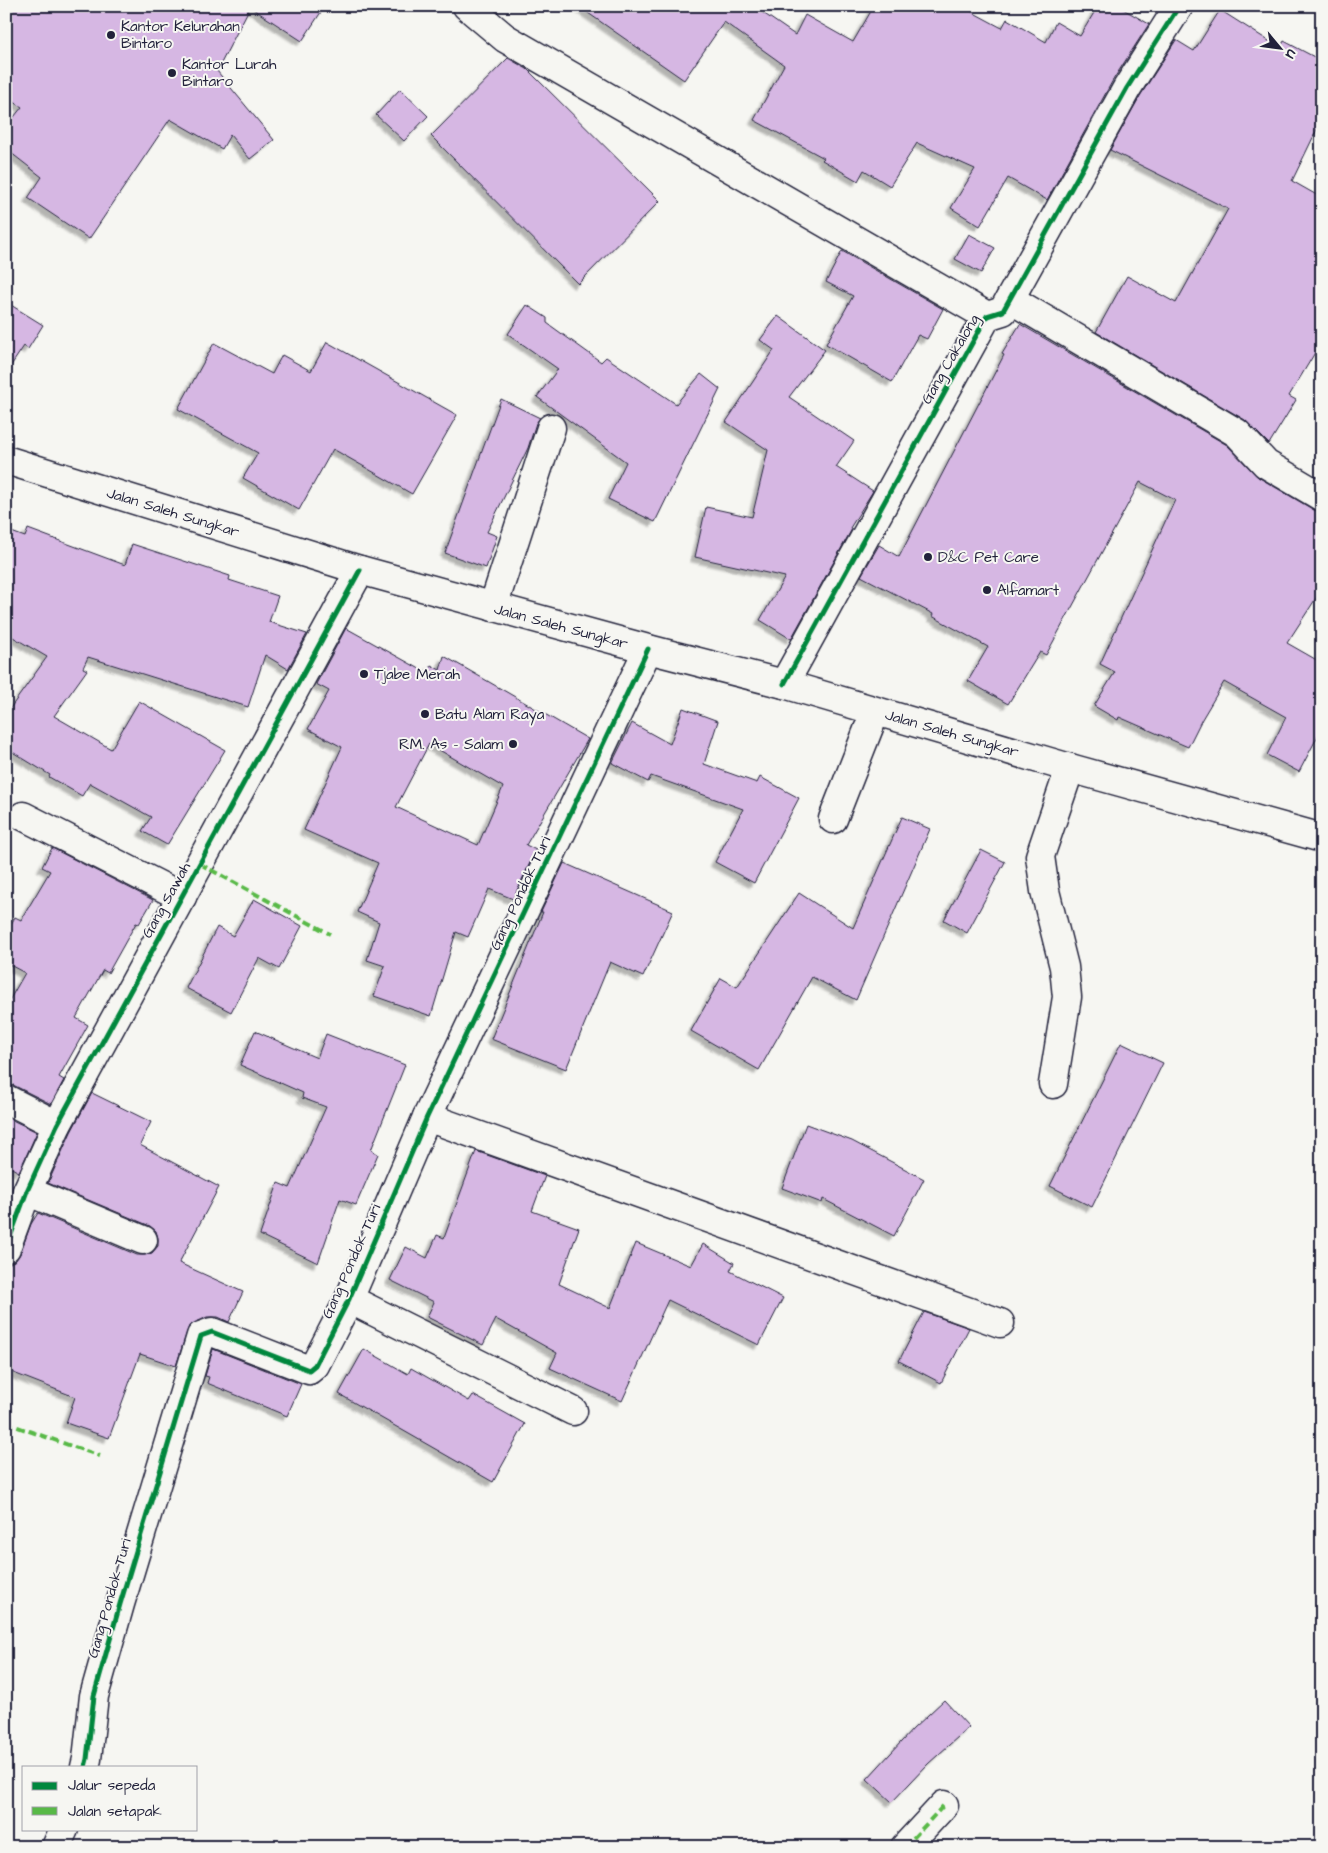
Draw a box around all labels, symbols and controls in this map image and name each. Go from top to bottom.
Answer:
place label: Kantor Kelurahan Bintaro [121,16,240,54]
north arrow [1256,22,1306,72]
marker: Kantor Kelurahan Bintaro [105,29,117,41]
text: U [1280,46,1301,62]
place label: Kantor Lurah Bintaro [182,54,277,92]
marker: Kantor Lurah Bintaro [166,67,178,79]
street label: Gang Cakalong [916,310,986,408]
street label: Jalan Saleh Sungkar [104,482,242,544]
place label: D&C Pet Care [938,547,1039,568]
marker: D&C Pet Care [922,551,934,563]
place label: Alfamart [997,580,1059,601]
marker: Alfamart [981,584,993,596]
street label: Jalan Saleh Sungkar [491,599,630,655]
place label: Tjabe Merah [374,664,461,685]
marker: Tjabe Merah [358,668,370,680]
place label: Batu Alam Raya [435,704,545,726]
street label: Jalan Saleh Sungkar [882,704,1021,764]
marker: Batu Alam Raya [419,708,431,720]
place label: RM. As - Salam [399,734,503,755]
marker: RM. As - Salam [507,738,519,750]
street label: Gang Pondok Turi [485,832,557,954]
street label: Gang Sawah [137,858,197,942]
street label: Gang Pondok Turi [317,1200,387,1322]
street label: Gang Pondok Turi [82,1535,138,1661]
legend [22,1766,198,1830]
text: Jalur sepeda [68,1775,156,1796]
text: Jalan setapak [68,1801,162,1822]

